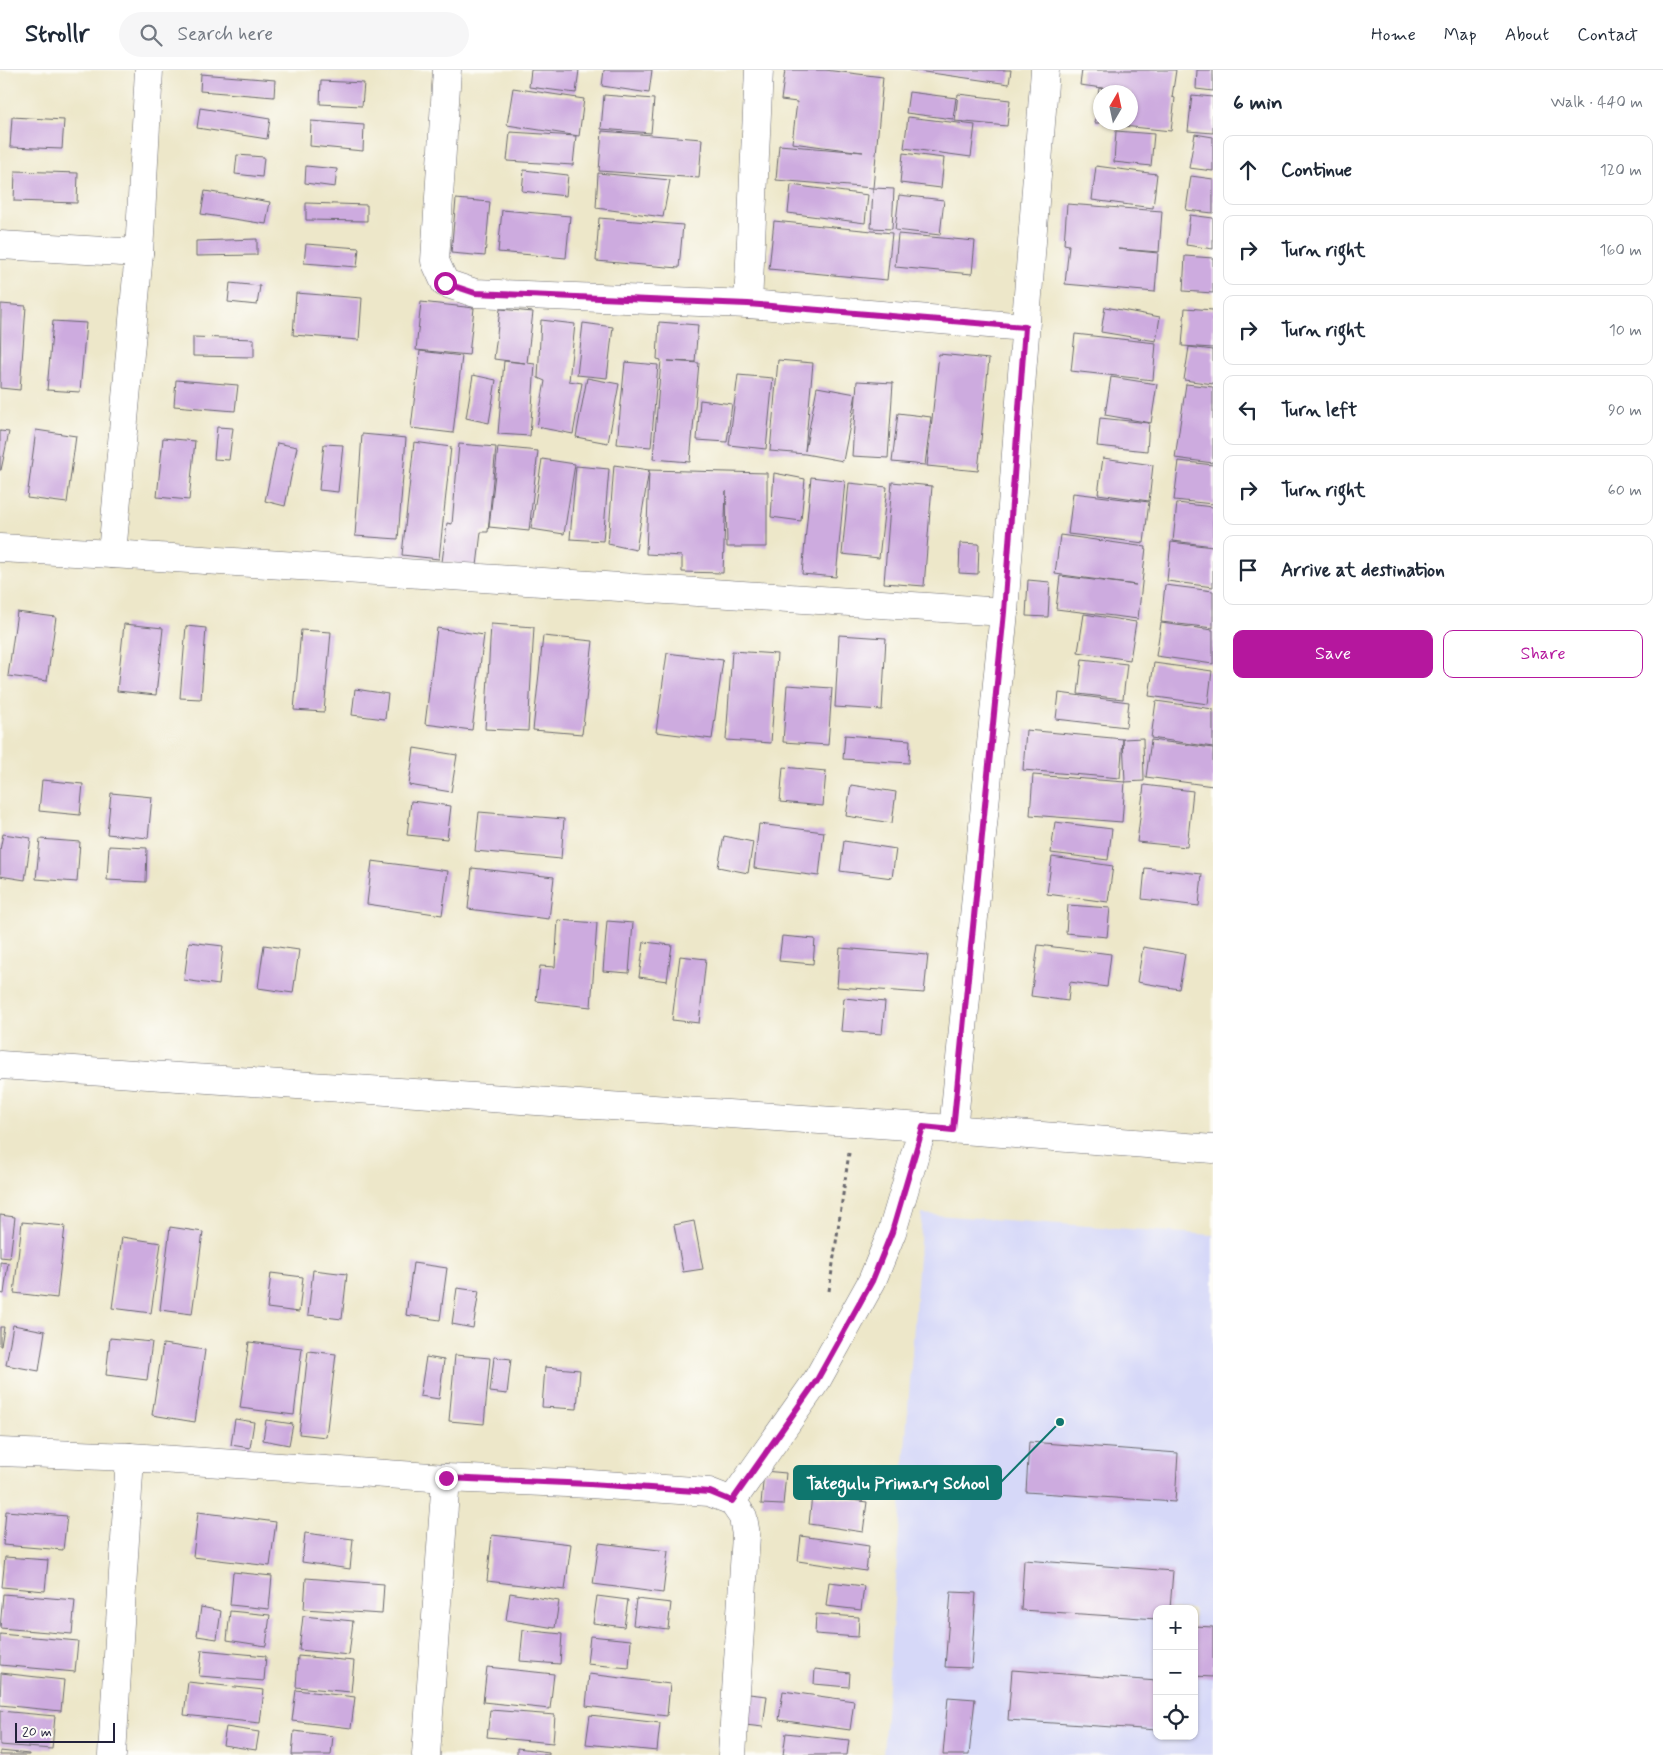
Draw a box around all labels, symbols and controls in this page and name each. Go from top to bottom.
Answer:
search box [119,12,469,57]
text: Strollr [25,19,89,50]
icon: search [137,21,165,49]
text: Search here [177,22,273,47]
text: Home [1371,23,1416,47]
text: Map [1444,23,1477,47]
text: About [1505,23,1549,47]
text: Contact [1577,23,1638,47]
north arrow [1093,85,1138,130]
text: 6 min [1233,89,1283,117]
text: Walk · 440 m [1550,92,1643,113]
icon: ahead [1234,156,1262,184]
text: Continue [1281,158,1352,183]
text: 120 m [1600,160,1642,181]
icon: right [1234,236,1262,264]
text: Turn right [1281,238,1365,263]
text: 160 m [1599,240,1642,261]
route start [434,272,457,295]
icon: right [1234,316,1262,344]
text: Turn right [1281,318,1365,343]
text: 10 m [1609,320,1642,341]
icon: left [1234,396,1262,424]
text: Turn left [1281,398,1357,423]
text: 90 m [1608,400,1642,421]
icon: right [1234,476,1262,504]
text: Turn right [1281,478,1365,503]
text: 60 m [1608,480,1642,501]
icon: arrive [1234,556,1262,584]
text: Arrive at destination [1281,558,1445,583]
button: Save [1233,630,1433,678]
button: Share [1443,630,1643,678]
callout: Tategulu Primary School [794,1466,1001,1499]
route end [435,1467,458,1490]
text: Tategulu Primary School [806,1472,990,1498]
map controls [1153,1605,1198,1740]
button: + [1153,1605,1198,1650]
button: − [1153,1650,1198,1695]
button: locate [1153,1695,1198,1740]
scale bar [15,1720,115,1743]
text: 20 m [22,1723,52,1741]

